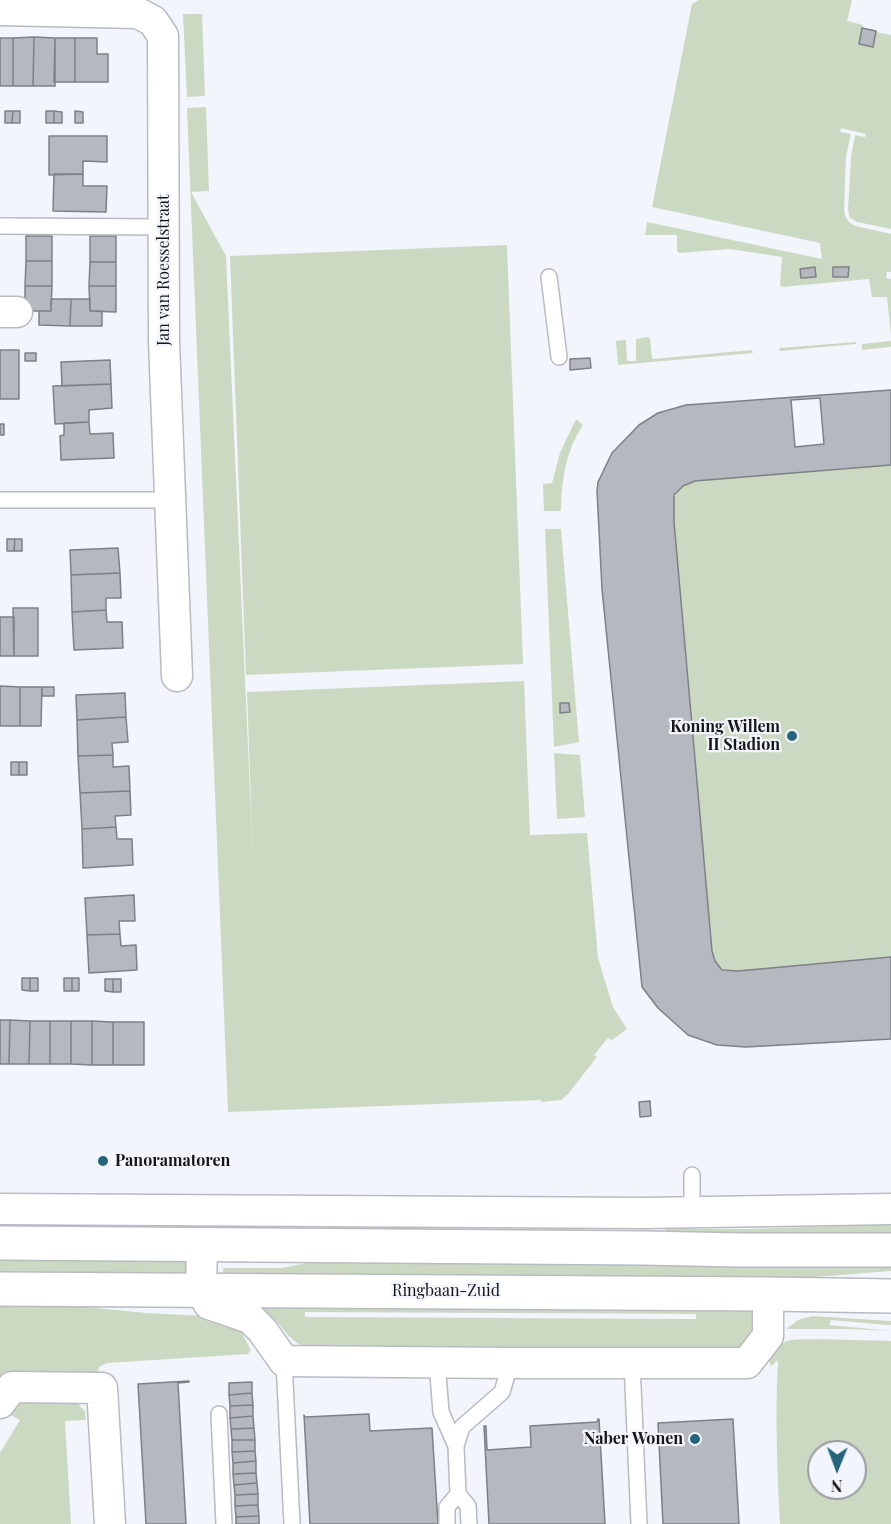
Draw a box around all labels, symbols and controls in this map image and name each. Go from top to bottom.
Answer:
street label: Jan van Roesselstraat [154,194,174,346]
place label: Koning Willem II Stadion [670,717,780,755]
marker: Koning Willem II Stadion [785,729,799,743]
place label: Panoramatoren [115,1151,230,1171]
marker: Panoramatoren [96,1154,110,1168]
street label: Ringbaan-Zuid [392,1281,500,1301]
place label: Naber Wonen [584,1429,683,1449]
marker: Naber Wonen [688,1432,702,1446]
north arrow [807,1440,867,1500]
text: N [831,1476,843,1497]

